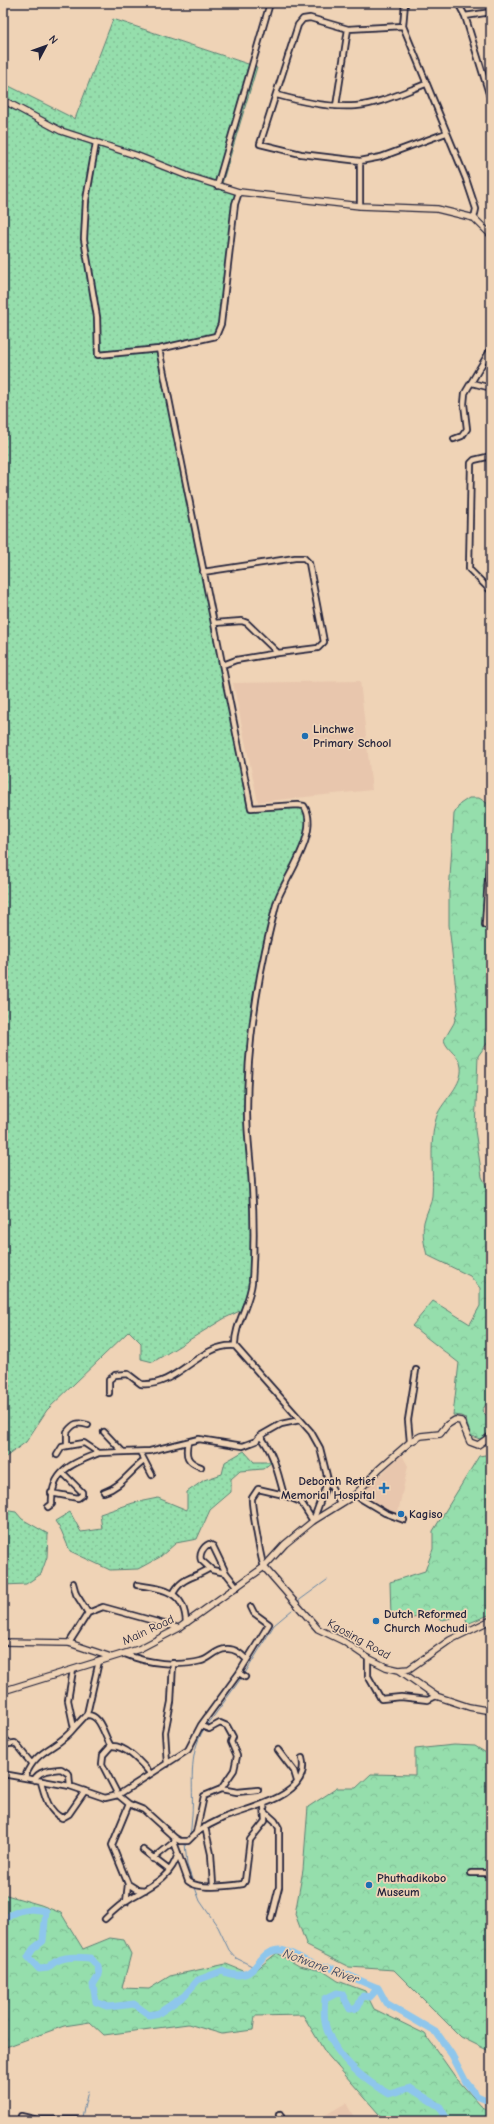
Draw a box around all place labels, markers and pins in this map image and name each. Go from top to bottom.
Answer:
place label: Linchwe Primary School [313,722,391,750]
marker: Linchwe Primary School [300,731,310,741]
place label: Deborah Retief Memorial Hospital [281,1474,376,1502]
marker: Deborah Retief Memorial Hospital [378,1482,390,1494]
place label: Kagiso [409,1507,443,1521]
marker: Kagiso [396,1509,406,1519]
place label: Dutch Reformed Church Mochudi [384,1607,468,1635]
marker: Dutch Reformed Church Mochudi [371,1616,381,1626]
place label: Phuthadikobo Museum [377,1871,446,1899]
marker: Phuthadikobo Museum [364,1880,374,1890]

